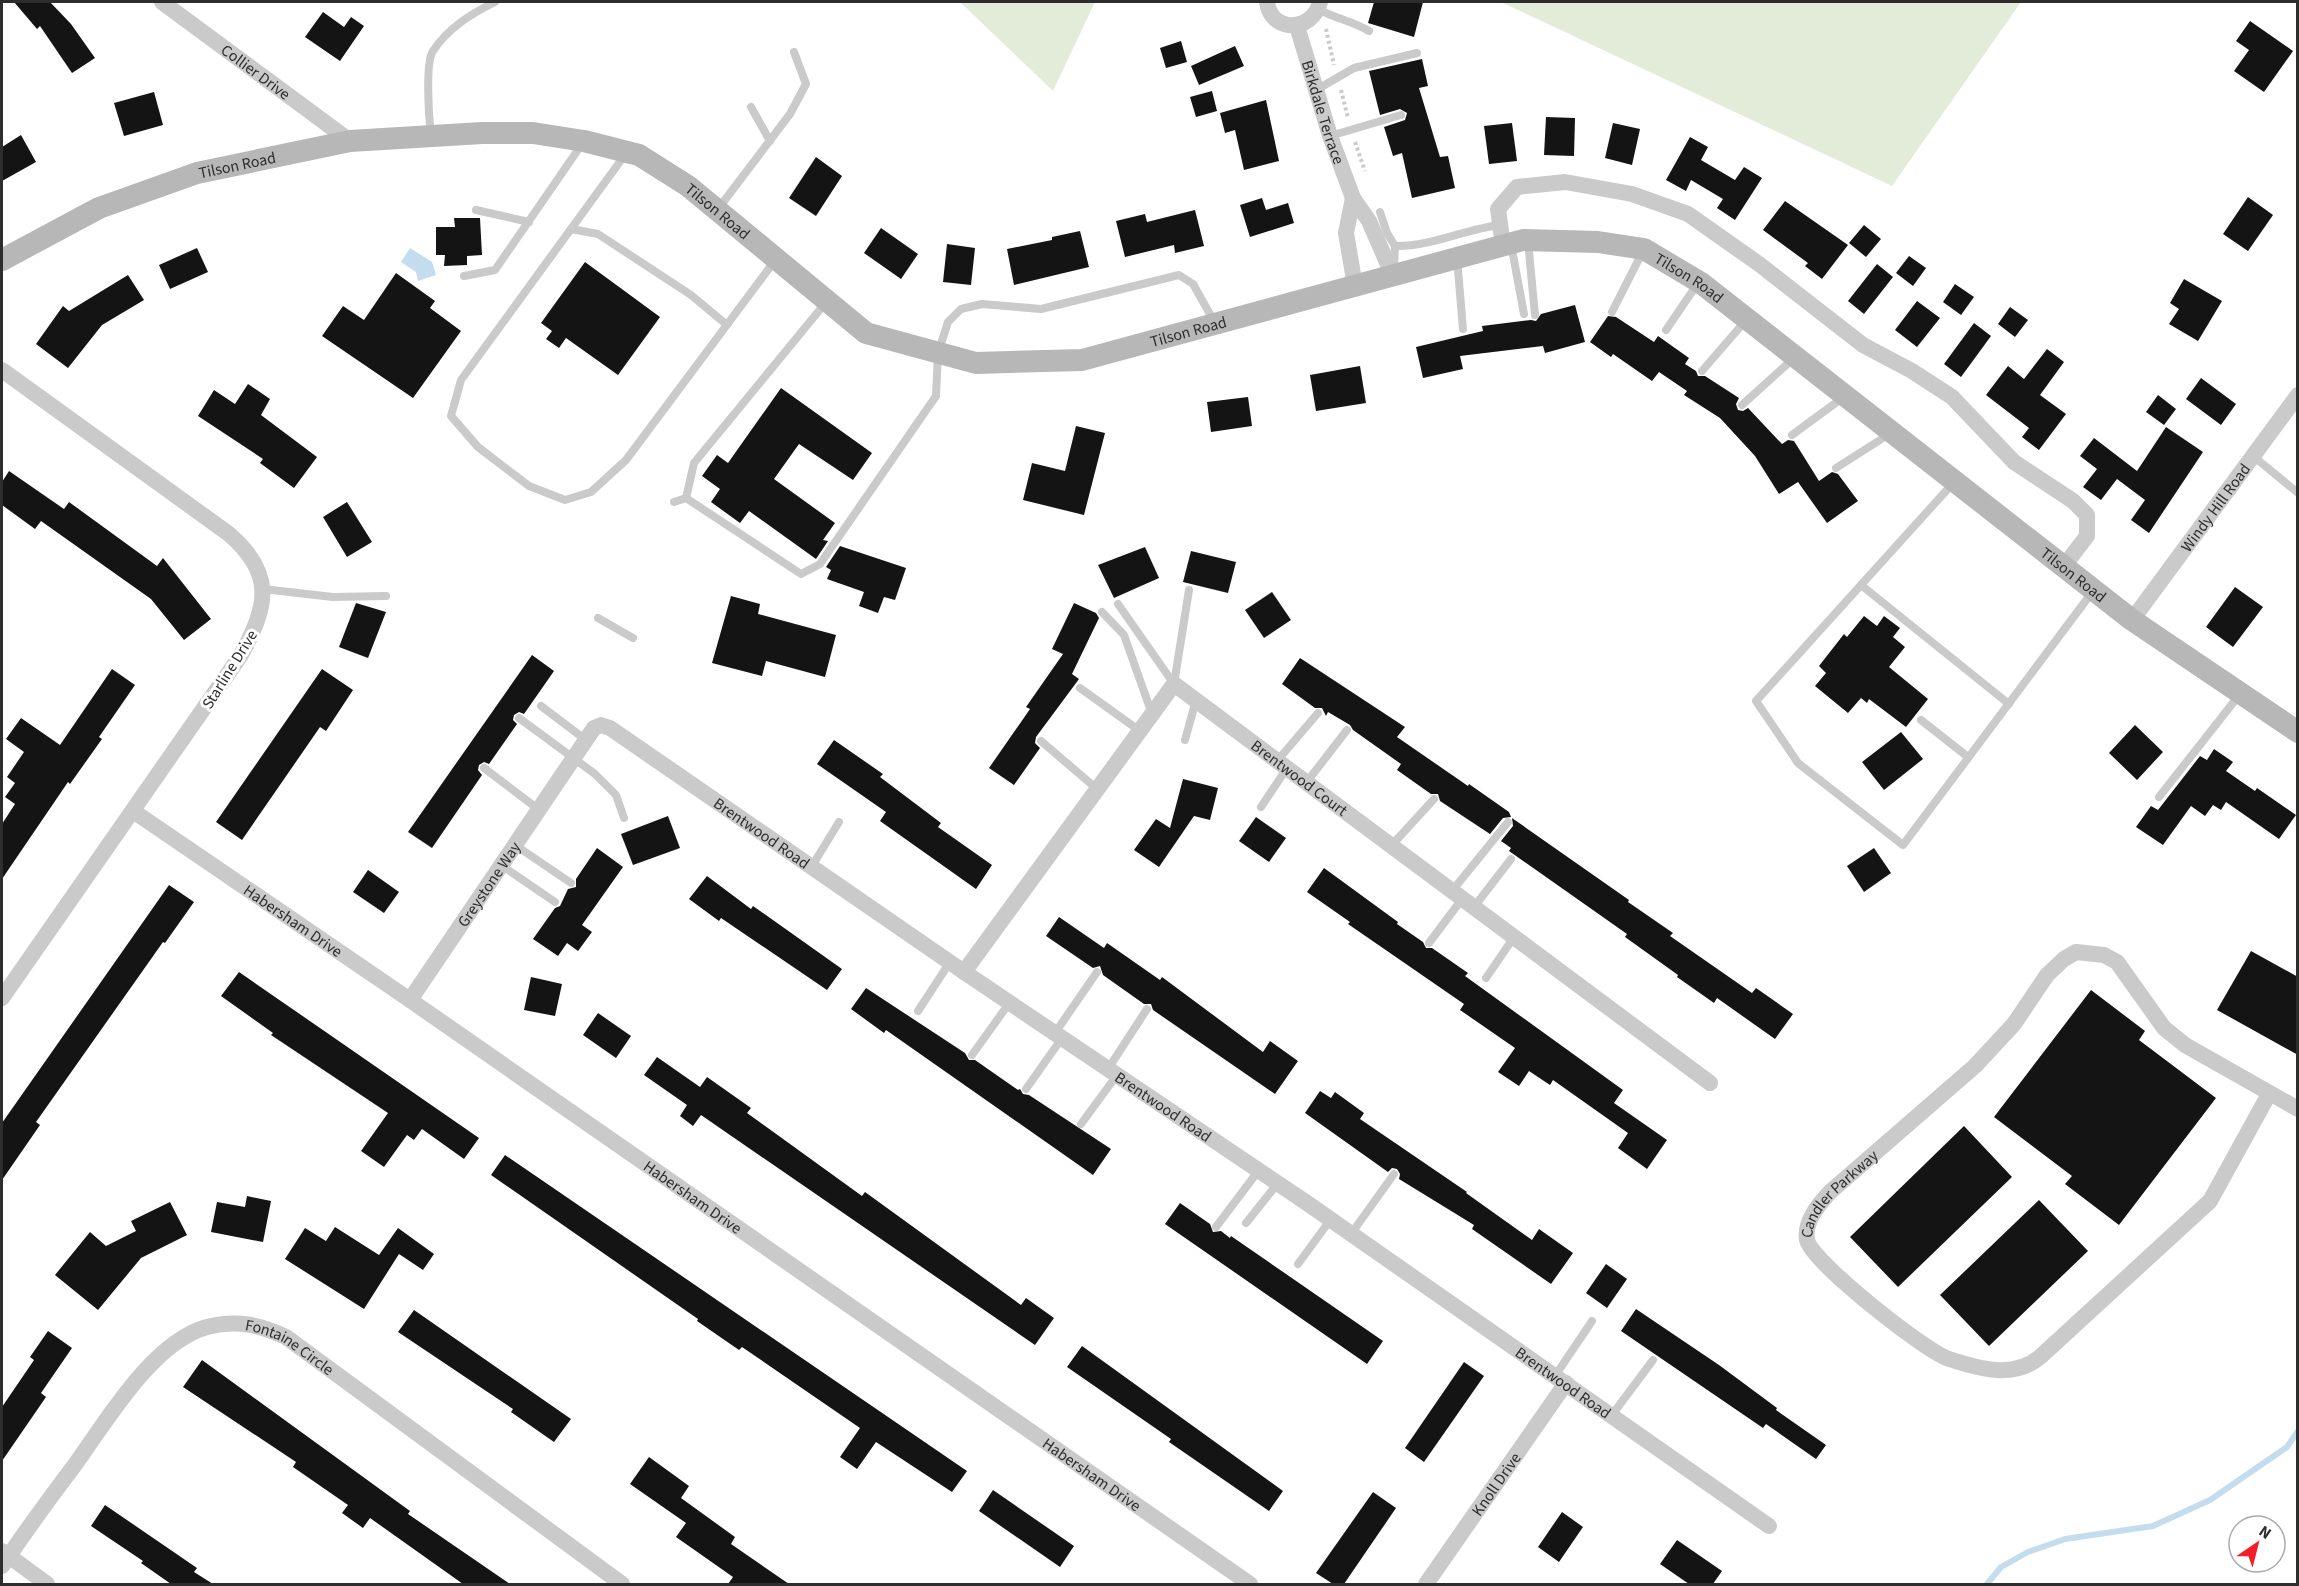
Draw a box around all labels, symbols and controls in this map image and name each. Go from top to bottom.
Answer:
street label: Collier Drive [216,39,295,105]
street label: Birkdale Terrace [1296,58,1350,168]
street label: Tilson Road [197,147,278,184]
street label: Tilson Road [680,178,755,245]
street label: Tilson Road [1650,248,1728,309]
street label: Tilson Road [1148,311,1229,353]
street label: Windy Hill Road [2176,459,2256,557]
street label: Tilson Road [2035,542,2111,608]
street label: Starline Drive [197,626,263,713]
street label: Brentwood Court [1246,735,1352,822]
street label: Brentwood Road [709,793,814,874]
street label: Greystone Way [452,837,526,932]
street label: Habersham Drive [239,880,347,963]
street label: Brentwood Road [1110,1067,1216,1148]
street label: Candler Parkway [1796,1145,1884,1238]
street label: Habersham Drive [639,1156,746,1240]
street label: Fontaine Circle [244,1314,338,1381]
street label: Brentwood Road [1511,1342,1615,1424]
street label: Habersham Drive [1038,1433,1145,1517]
street label: Knoll Drive [1467,1448,1526,1521]
north arrow [2227,1514,2287,1574]
text: N [2254,1520,2276,1545]

